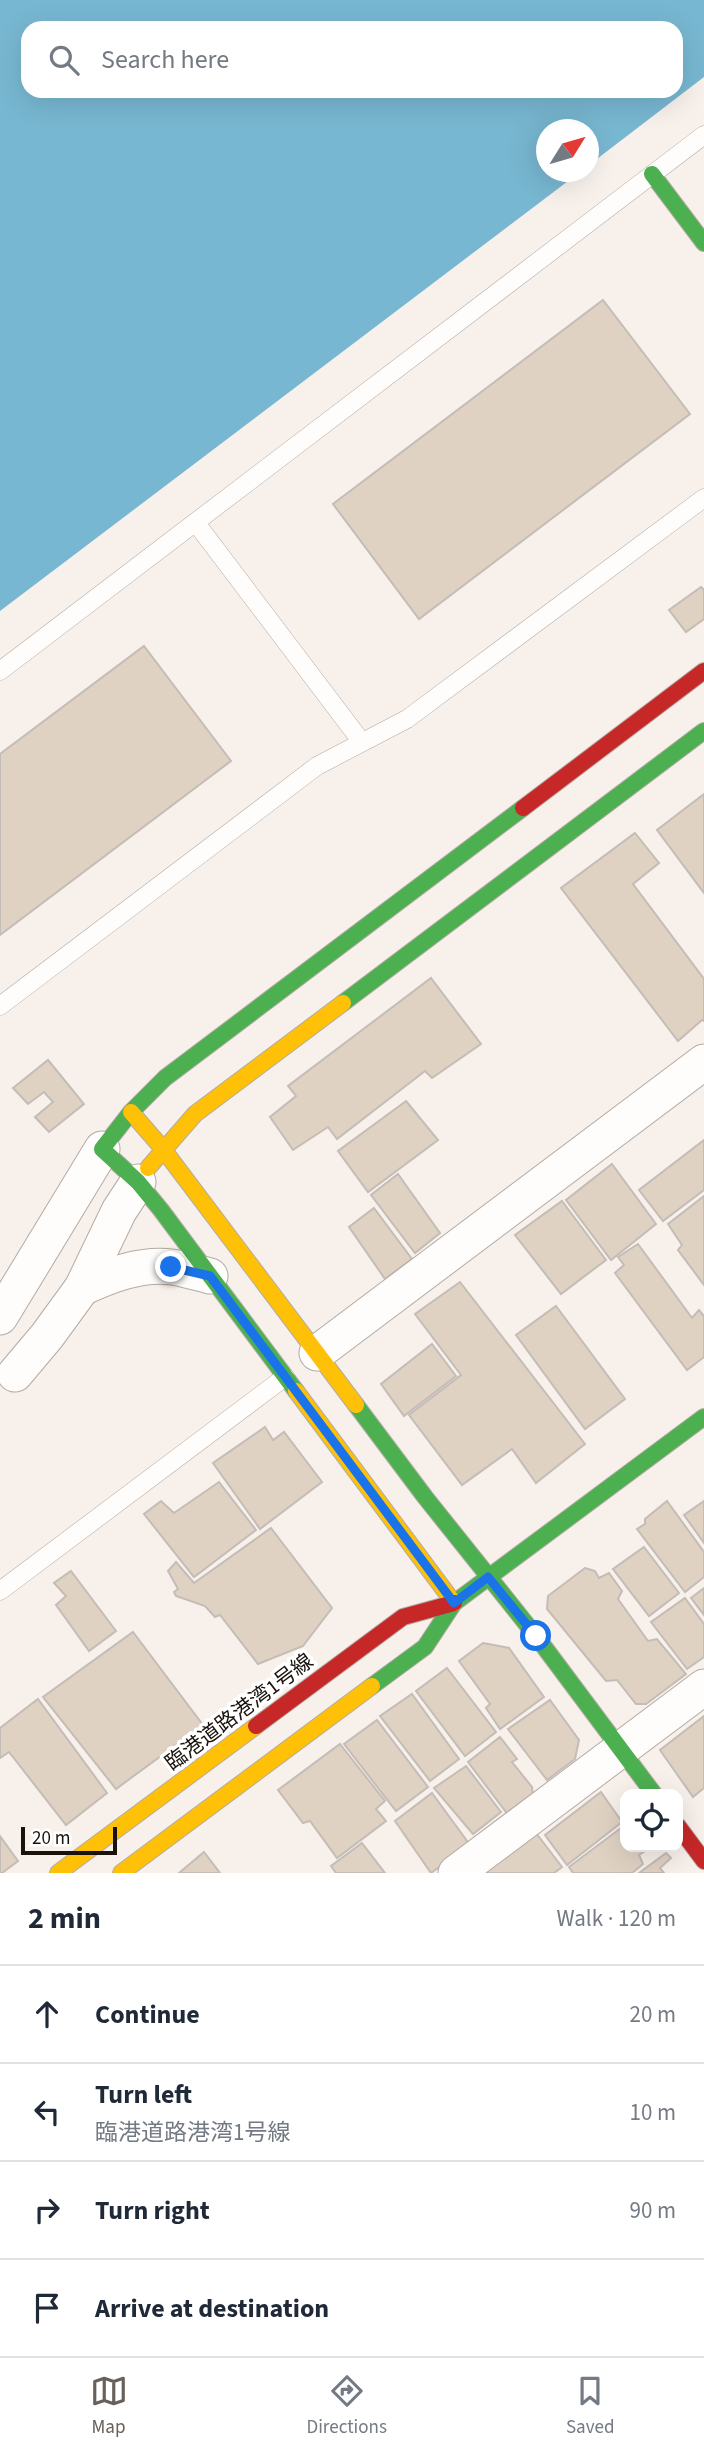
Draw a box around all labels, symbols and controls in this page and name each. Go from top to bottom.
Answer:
search box [21,21,683,98]
icon: search [45,41,83,79]
text: Search here [101,41,229,78]
north arrow [536,119,599,182]
route end [155,1251,186,1282]
route start [520,1620,551,1651]
street label: 臨港道路港湾1号線 [159,1646,319,1778]
map controls [620,1789,683,1852]
button: locate [620,1789,683,1852]
scale bar [21,1824,117,1856]
text: 20 m [32,1825,70,1852]
text: 2 min [28,1897,101,1940]
text: Walk · 120 m [557,1902,676,1935]
icon: ahead [28,1995,66,2033]
text: Continue [95,1996,200,2033]
text: 20 m [629,1998,676,2031]
text: Turn left [95,2076,192,2113]
icon: left [28,2093,66,2131]
text: 10 m [629,2096,676,2129]
text: 臨港道路港湾1号線 [95,2116,290,2149]
icon: right [28,2191,66,2229]
text: Turn right [95,2192,210,2229]
text: 90 m [629,2194,676,2227]
icon: arrive [28,2289,66,2327]
text: Arrive at destination [95,2290,329,2327]
tab: Map [90,2372,128,2441]
tab: Directions [307,2372,387,2441]
tab: Saved [566,2372,614,2441]

